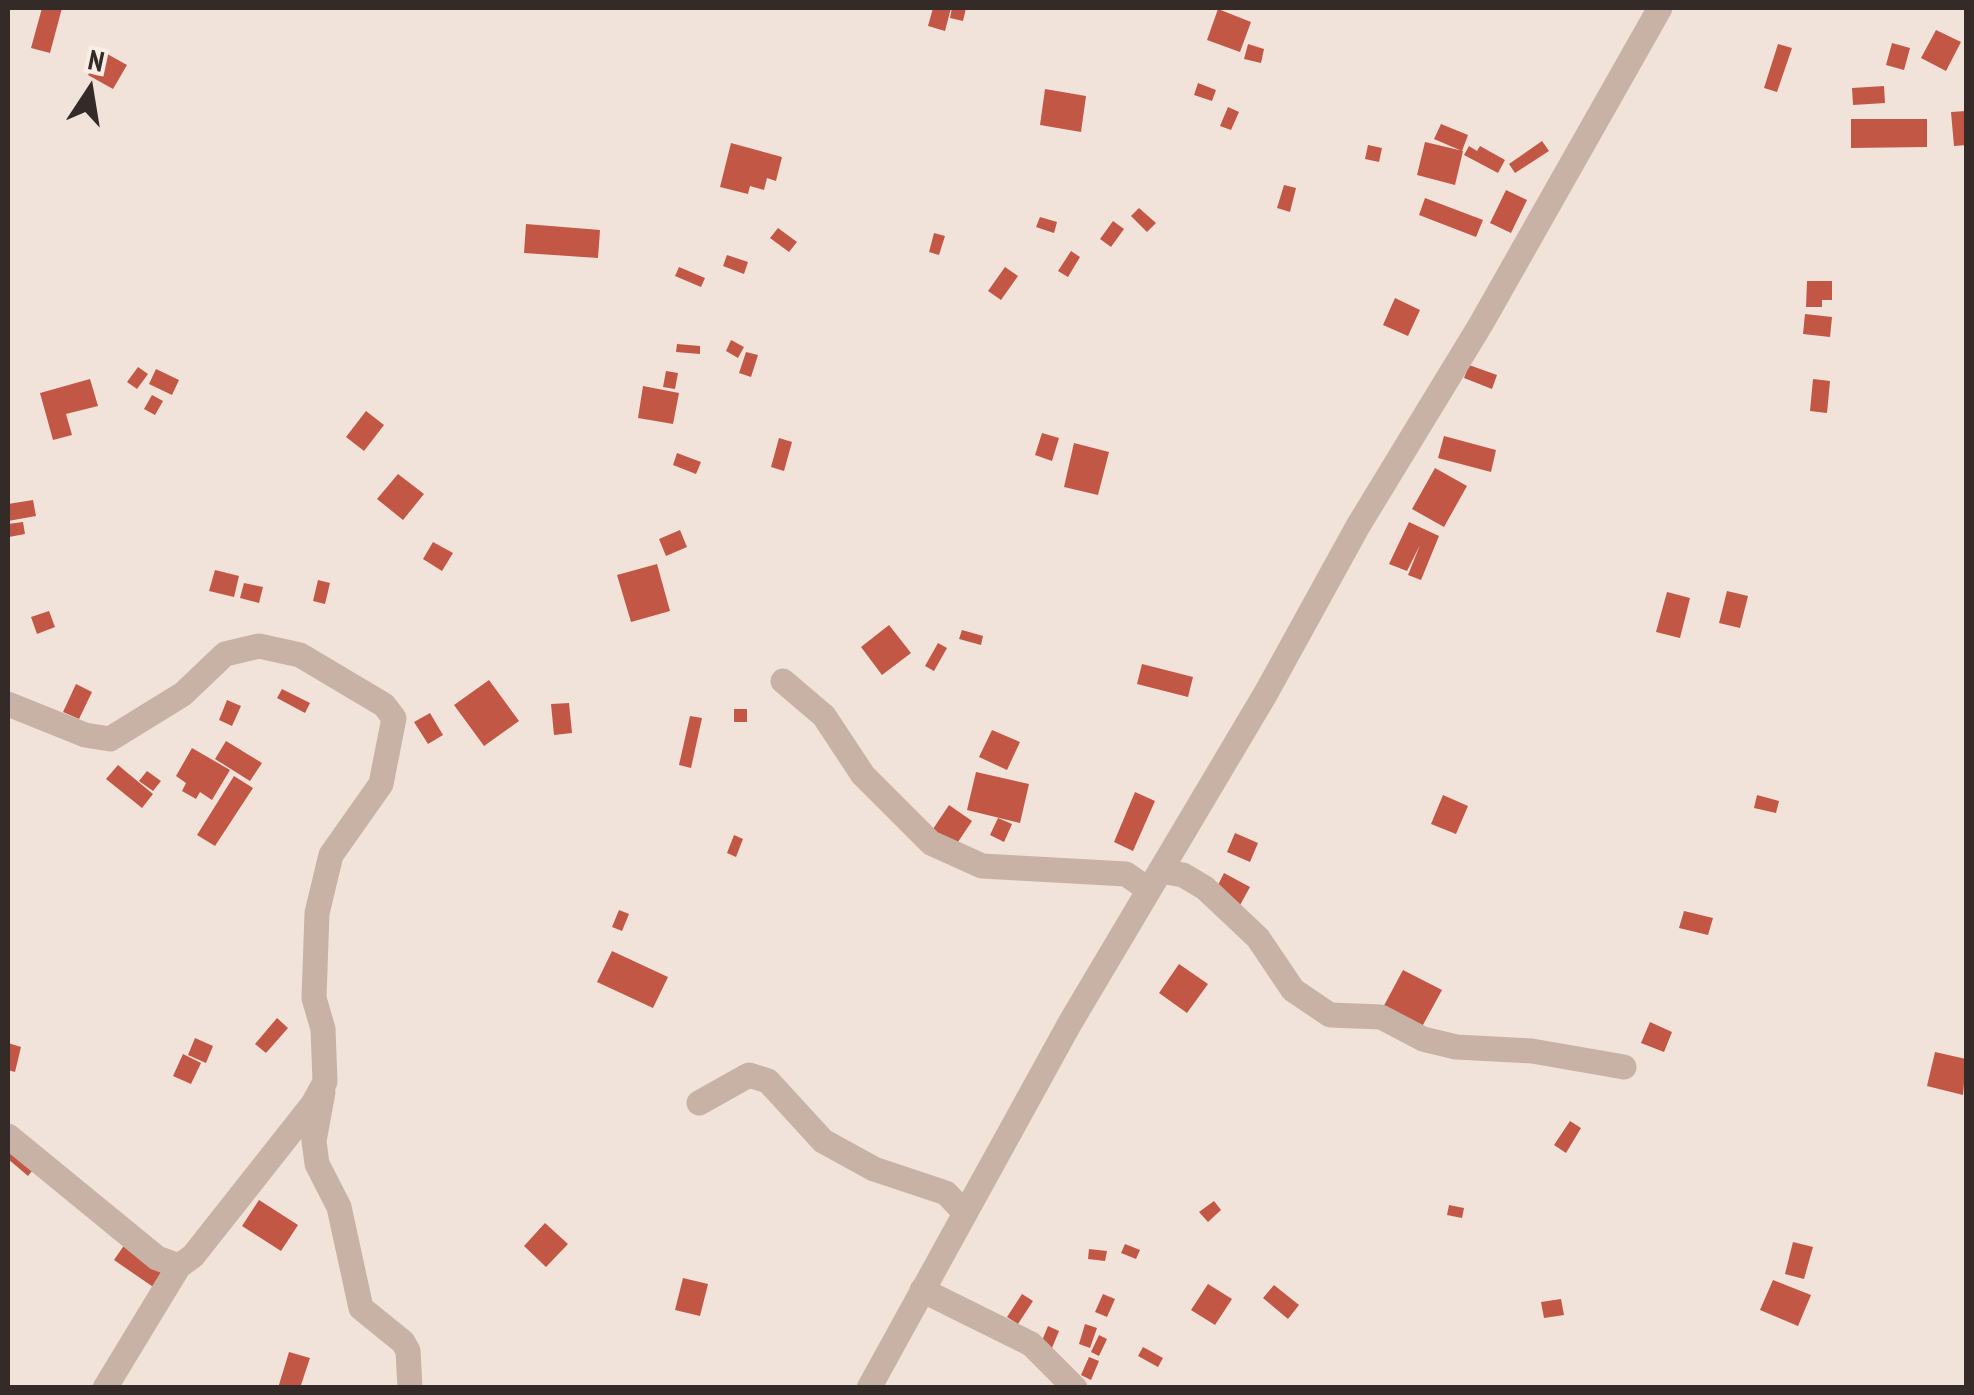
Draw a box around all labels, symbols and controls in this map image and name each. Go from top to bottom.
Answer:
north arrow [40,40,140,140]
text: N [85,40,108,80]

